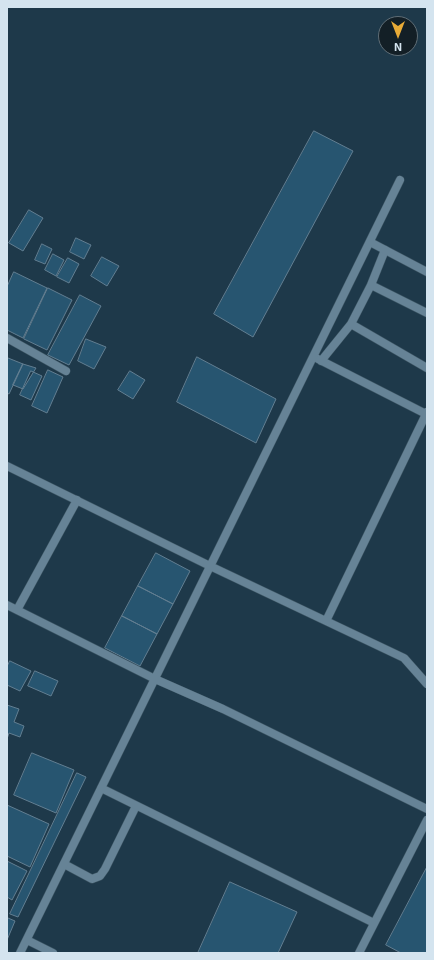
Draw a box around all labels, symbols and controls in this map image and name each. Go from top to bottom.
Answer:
north arrow [378,16,418,56]
text: N [394,41,402,54]

